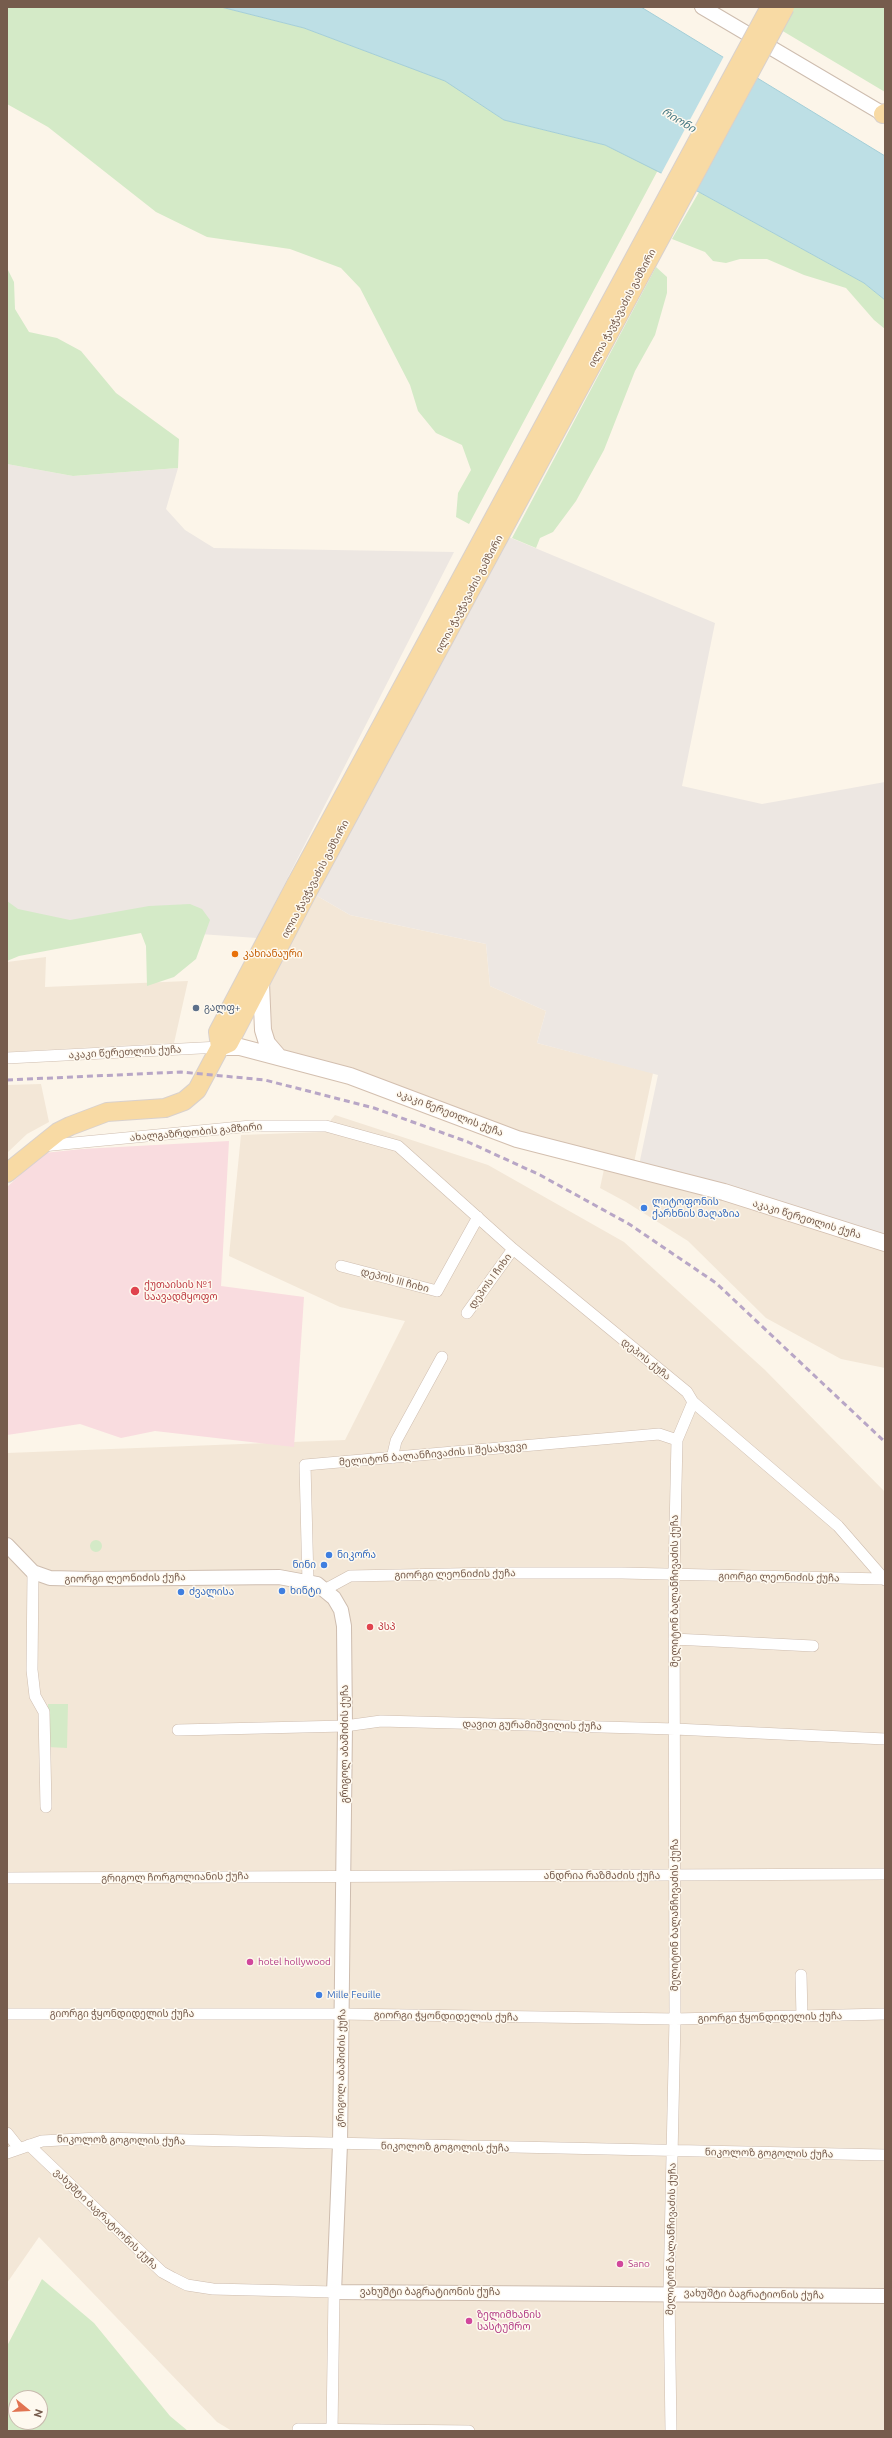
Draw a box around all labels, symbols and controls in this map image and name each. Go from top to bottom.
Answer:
water label: რიონი [660,105,698,135]
street label: ილია ჭავჭავაძის გამზირი [586,247,658,369]
street label: ილია ჭავჭავაძის გამზირი [433,533,505,655]
street label: ილია ჭავჭავაძის გამზირი [279,818,351,940]
place label: კახიანაური [243,948,303,960]
marker: კახიანაური [230,949,240,959]
place label: გალფ+ [204,1002,240,1014]
marker: გალფ+ [191,1003,201,1013]
street label: აკაკი წერეთლის ქუჩა [68,1043,182,1061]
street label: აკაკი წერეთლის ქუჩა [395,1087,505,1139]
street label: ახალგაზრდობის გამზირი [129,1120,263,1144]
place label: ლიტოფონის ქარხნის მაღაზია [652,1196,740,1220]
street label: აკაკი წერეთლის ქუჩა [751,1197,863,1241]
marker: ლიტოფონის ქარხნის მაღაზია [639,1203,649,1213]
street label: დეპოს I ჩიხი [466,1251,514,1311]
street label: დეპოს III ჩიხი [360,1265,430,1295]
place label: ქუთაისის №1 საავადმყოფო [144,1279,217,1302]
marker: ქუთაისის №1 საავადმყოფო [129,1285,141,1297]
street label: დეპოს ქუჩა [619,1335,673,1383]
street label: მელიტონ ბალანჩივაძის II შესახვევი [338,1440,528,1468]
street label: მელიტონ ბალანჩივაძის ქუჩა [669,1515,681,1667]
place label: ნიკორა [337,1549,376,1561]
marker: ნიკორა [324,1550,334,1560]
place label: ნინი [292,1559,316,1571]
marker: ნინი [319,1560,329,1570]
street label: გიორგი ლეონიძის ქუჩა [394,1567,516,1581]
street label: გიორგი ლეონიძის ქუჩა [718,1570,840,1584]
street label: გიორგი ლეონიძის ქუჩა [64,1571,186,1585]
place label: ხინტი [290,1585,321,1597]
place label: ძვალისა [189,1586,234,1598]
marker: ხინტი [277,1586,287,1596]
marker: ძვალისა [176,1587,186,1597]
place label: პსპ [378,1621,396,1633]
marker: პსპ [365,1622,375,1632]
street label: გრიგოლ აბაშიძის ქუჩა [339,1685,351,1803]
street label: დავით გურამიშვილის ქუჩა [462,1718,602,1732]
street label: მელიტონ ბალანჩივაძის ქუჩა [669,1839,681,1991]
street label: გრიგოლ ჩორგოლიანის ქუჩა [101,1870,249,1884]
street label: ანდრია რაზმაძის ქუჩა [544,1870,660,1882]
place label: hotel hollywood [258,1956,331,1968]
marker: hotel hollywood [245,1957,255,1967]
place label: Mille Feuille [327,1989,381,2001]
marker: Mille Feuille [314,1990,324,2000]
street label: გიორგი ჭყონდიდელის ქუჩა [50,2008,194,2020]
street label: გრიგოლ აბაშიძის ქუჩა [334,2009,348,2127]
street label: გიორგი ჭყონდიდელის ქუჩა [374,2009,518,2023]
street label: გიორგი ჭყონდიდელის ქუჩა [698,2010,842,2024]
street label: ნიკოლოზ გოგოლის ქუჩა [57,2133,185,2147]
street label: ნიკოლოზ გოგოლის ქუჩა [381,2140,509,2154]
street label: ნიკოლოზ გოგოლის ქუჩა [705,2146,833,2160]
street label: მელიტონ ბალანჩივაძის ქუჩა [664,2163,678,2315]
street label: ვახუშტი ბაგრატიონის ქუჩა [51,2166,161,2272]
place label: Sano [628,2258,650,2270]
marker: Sano [615,2259,625,2269]
street label: ვახუშტი ბაგრატიონის ქუჩა [360,2286,500,2298]
street label: ვახუშტი ბაგრატიონის ქუჩა [684,2287,824,2301]
place label: ზელიმხანის სასტუმრო [477,2309,541,2332]
marker: ზელიმხანის სასტუმრო [464,2316,474,2326]
north arrow [8,2390,48,2430]
text: N [31,2408,45,2419]

